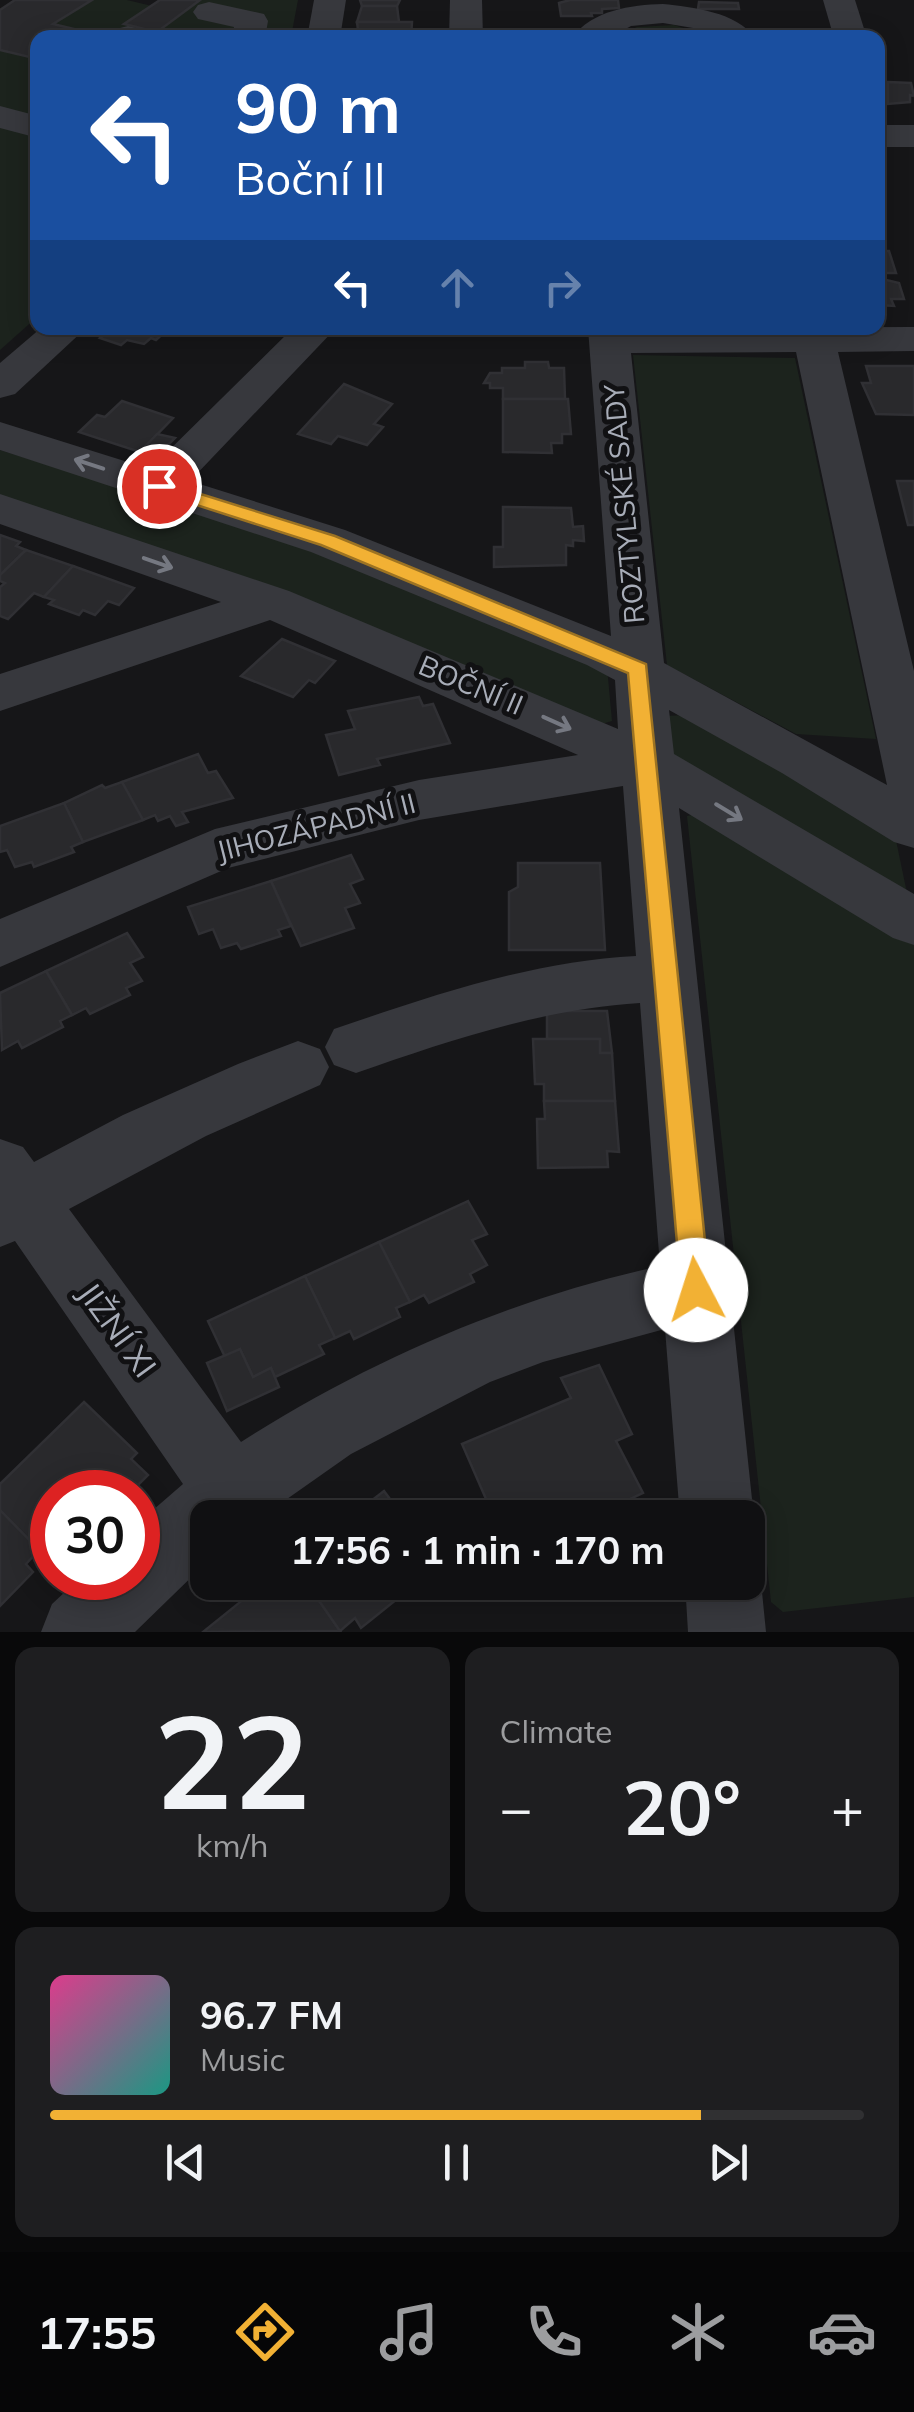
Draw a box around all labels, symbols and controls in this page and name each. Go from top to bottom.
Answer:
text: 90 m [235,63,401,151]
icon: left [70,70,200,200]
text: Boční II [235,150,386,206]
icon: left [325,260,380,315]
icon: ahead [430,260,485,315]
icon: right [535,260,590,315]
street label: ROZTYLSKÉ SADY [596,382,651,625]
pin [117,444,202,529]
one-way arrow [73,453,105,471]
icon: arrive [132,459,187,514]
one-way arrow [142,555,174,573]
street label: BOČNÍ II [414,647,529,722]
one-way arrow [541,715,572,733]
street label: JIHOZÁPADNÍ II [213,785,419,868]
one-way arrow [714,802,743,822]
position arrow [644,1238,748,1342]
street label: JIŽNÍ XI [70,1274,166,1385]
speed limit sign: 30 [30,1470,160,1600]
text: 17:56 · 1 min · 170 m [290,1526,665,1574]
text: 22 [154,1678,310,1842]
text: Climate [500,1711,612,1751]
text: 20° [623,1760,741,1854]
text: − [500,1773,533,1842]
text: + [831,1773,864,1842]
text: km/h [196,1825,268,1865]
text: 96.7 FM [200,1991,343,2039]
text: Music [200,2039,285,2079]
icon: previous [158,2135,213,2190]
icon: pause [429,2135,484,2190]
icon: next [701,2135,756,2190]
icon: directions [230,2297,300,2367]
icon: music [374,2297,444,2367]
icon: phone [519,2297,589,2367]
icon: climate [663,2297,733,2367]
icon: car [807,2297,877,2367]
text: 17:55 [37,2304,156,2360]

